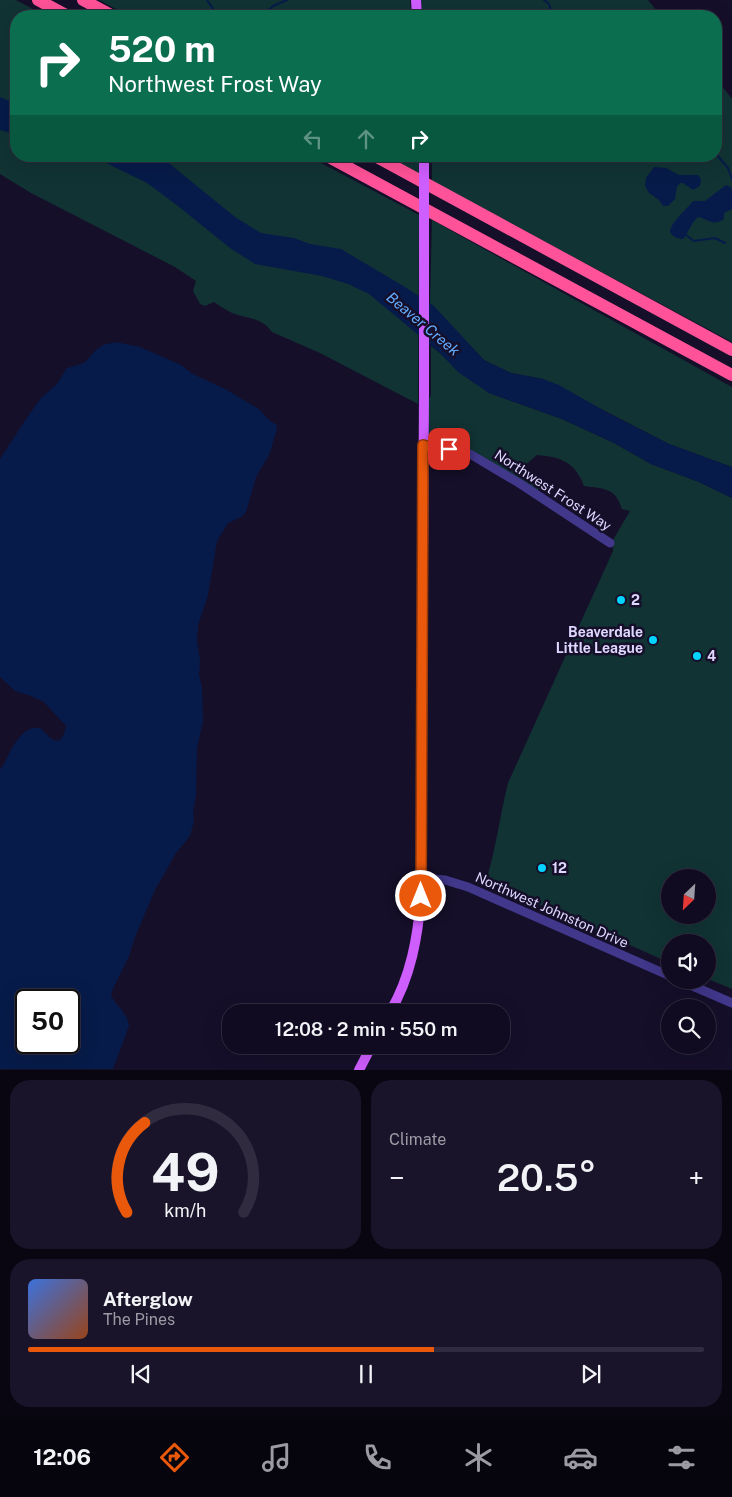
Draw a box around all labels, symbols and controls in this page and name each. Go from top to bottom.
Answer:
text: 520 m [108,29,216,70]
icon: right [25,30,90,95]
text: Northwest Frost Way [108,71,322,97]
icon: left [299,125,327,153]
icon: ahead [352,125,380,153]
icon: right [405,125,433,153]
water label: Beaver Creek [383,288,464,360]
pin [428,428,470,470]
icon: arrive [435,435,463,463]
street label: Northwest Frost Way [492,446,615,534]
place label: 2 [631,592,640,608]
marker: 2 [615,594,627,606]
place label: Beaverdale Little League [556,624,643,656]
marker: Beaverdale Little League [647,634,659,646]
place label: 4 [707,648,716,664]
marker: 4 [691,650,703,662]
place label: 12 [552,860,567,876]
marker: 12 [536,862,548,874]
position arrow [394,869,446,921]
street label: Northwest Johnston Drive [473,869,631,951]
north arrow [661,869,716,924]
map controls [661,869,716,1054]
button: sound [661,934,716,989]
speed limit sign: 50 [15,989,80,1054]
button: search [661,999,716,1054]
text: 12:08 · 2 min · 550 m [275,1018,457,1040]
text: Climate [389,1130,446,1149]
text: 49 [151,1142,220,1203]
text: 20.5° [497,1155,596,1200]
text: − [389,1161,405,1194]
text: + [688,1161,704,1194]
text: km/h [164,1200,207,1221]
text: Afterglow [103,1288,193,1310]
text: The Pines [103,1310,175,1329]
icon: previous [127,1360,155,1388]
icon: pause [352,1360,380,1388]
icon: next [577,1360,605,1388]
icon: directions [157,1440,192,1475]
icon: music [259,1440,294,1475]
icon: phone [360,1440,395,1475]
icon: climate [461,1440,496,1475]
icon: car [563,1440,598,1475]
icon: filters [664,1440,699,1475]
text: 12:06 [33,1444,91,1470]

